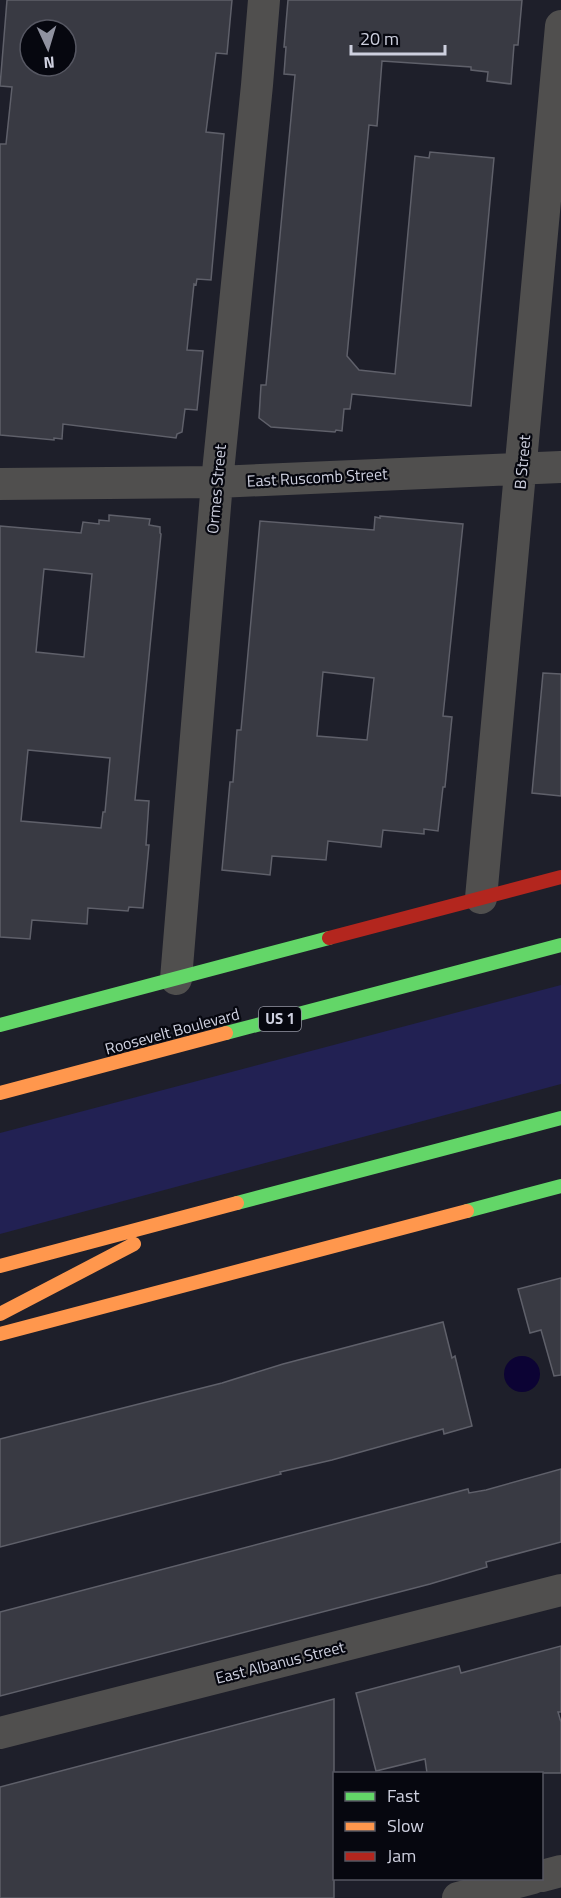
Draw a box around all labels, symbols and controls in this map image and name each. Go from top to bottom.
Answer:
north arrow [18,18,78,78]
scale bar [351,18,446,56]
text: 20 m [360,25,399,52]
text: N [43,51,55,75]
street label: B Street [508,433,536,490]
street label: Ormes Street [200,443,232,535]
street label: East Ruscomb Street [246,461,388,493]
street label: Roosevelt Boulevard [102,1002,242,1060]
road number: US 1 [259,1007,301,1031]
street label: East Albanus Street [213,1634,348,1690]
legend [333,1772,543,1880]
text: Fast [387,1782,420,1809]
text: Slow [387,1812,424,1839]
text: Jam [387,1842,416,1869]

